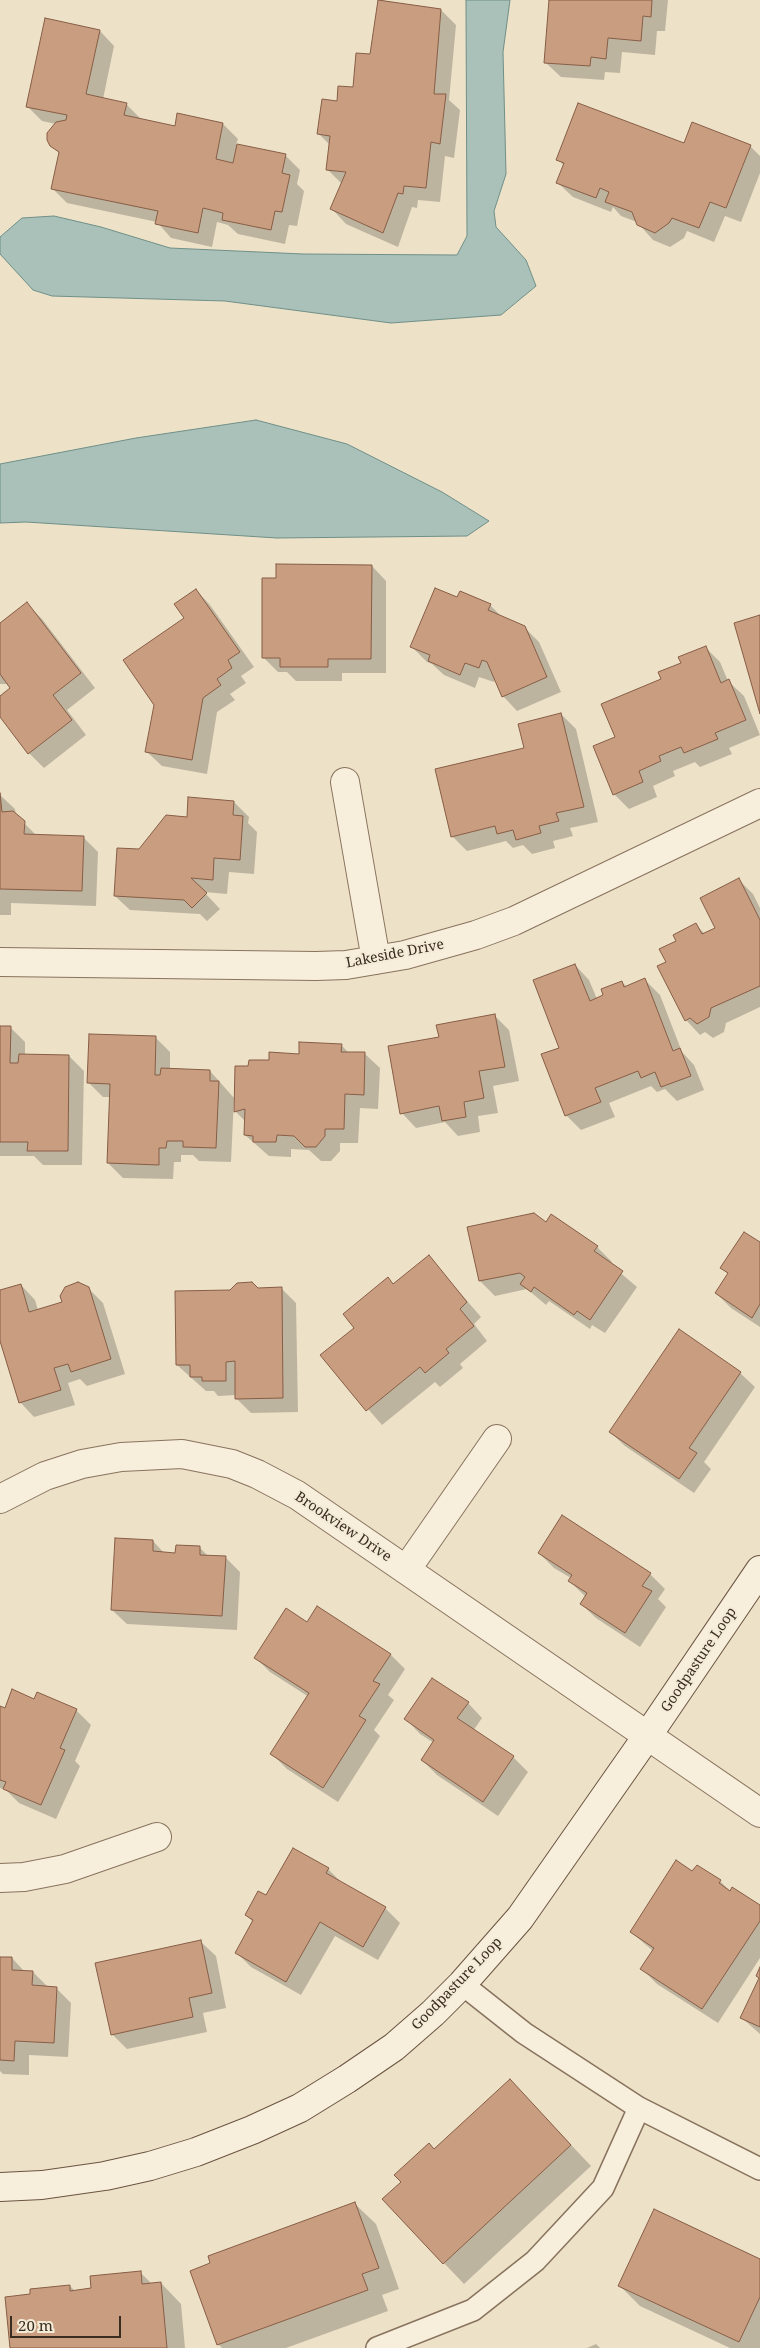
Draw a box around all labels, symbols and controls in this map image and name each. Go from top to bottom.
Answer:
street label: Lakeside Drive [345,936,445,972]
street label: Brookview Drive [292,1489,394,1565]
street label: Goodpasture Loop [658,1605,740,1715]
street label: Goodpasture Loop [408,1934,506,2034]
scale bar [12,2306,124,2338]
text: 20 m [18,2315,53,2335]

